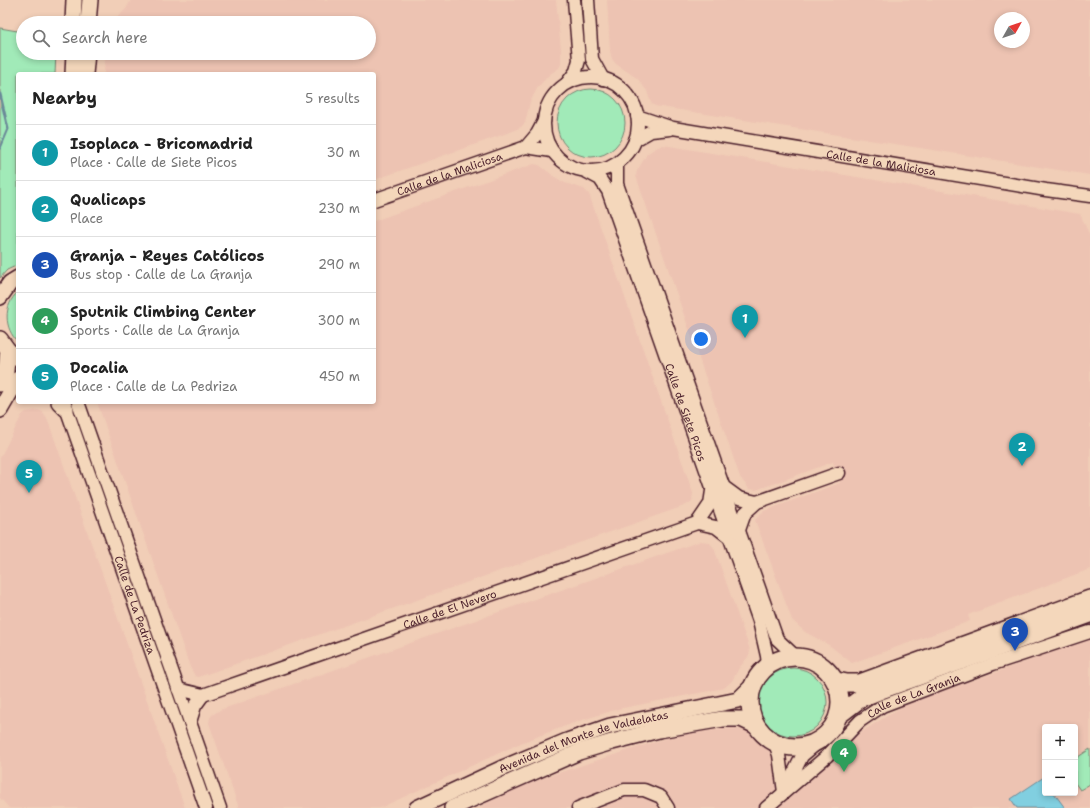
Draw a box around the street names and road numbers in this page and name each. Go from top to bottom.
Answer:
street label: Calle de la Maliciosa [825,147,937,180]
street label: Calle de la Maliciosa [395,149,505,200]
street label: Calle de Siete Picos [661,361,709,464]
street label: Calle de La Pedriza [110,554,159,656]
street label: Calle de El Nevero [401,586,499,633]
street label: Calle de La Granja [864,670,962,722]
street label: Avenida del Monte de Valdelatas [496,707,670,777]

